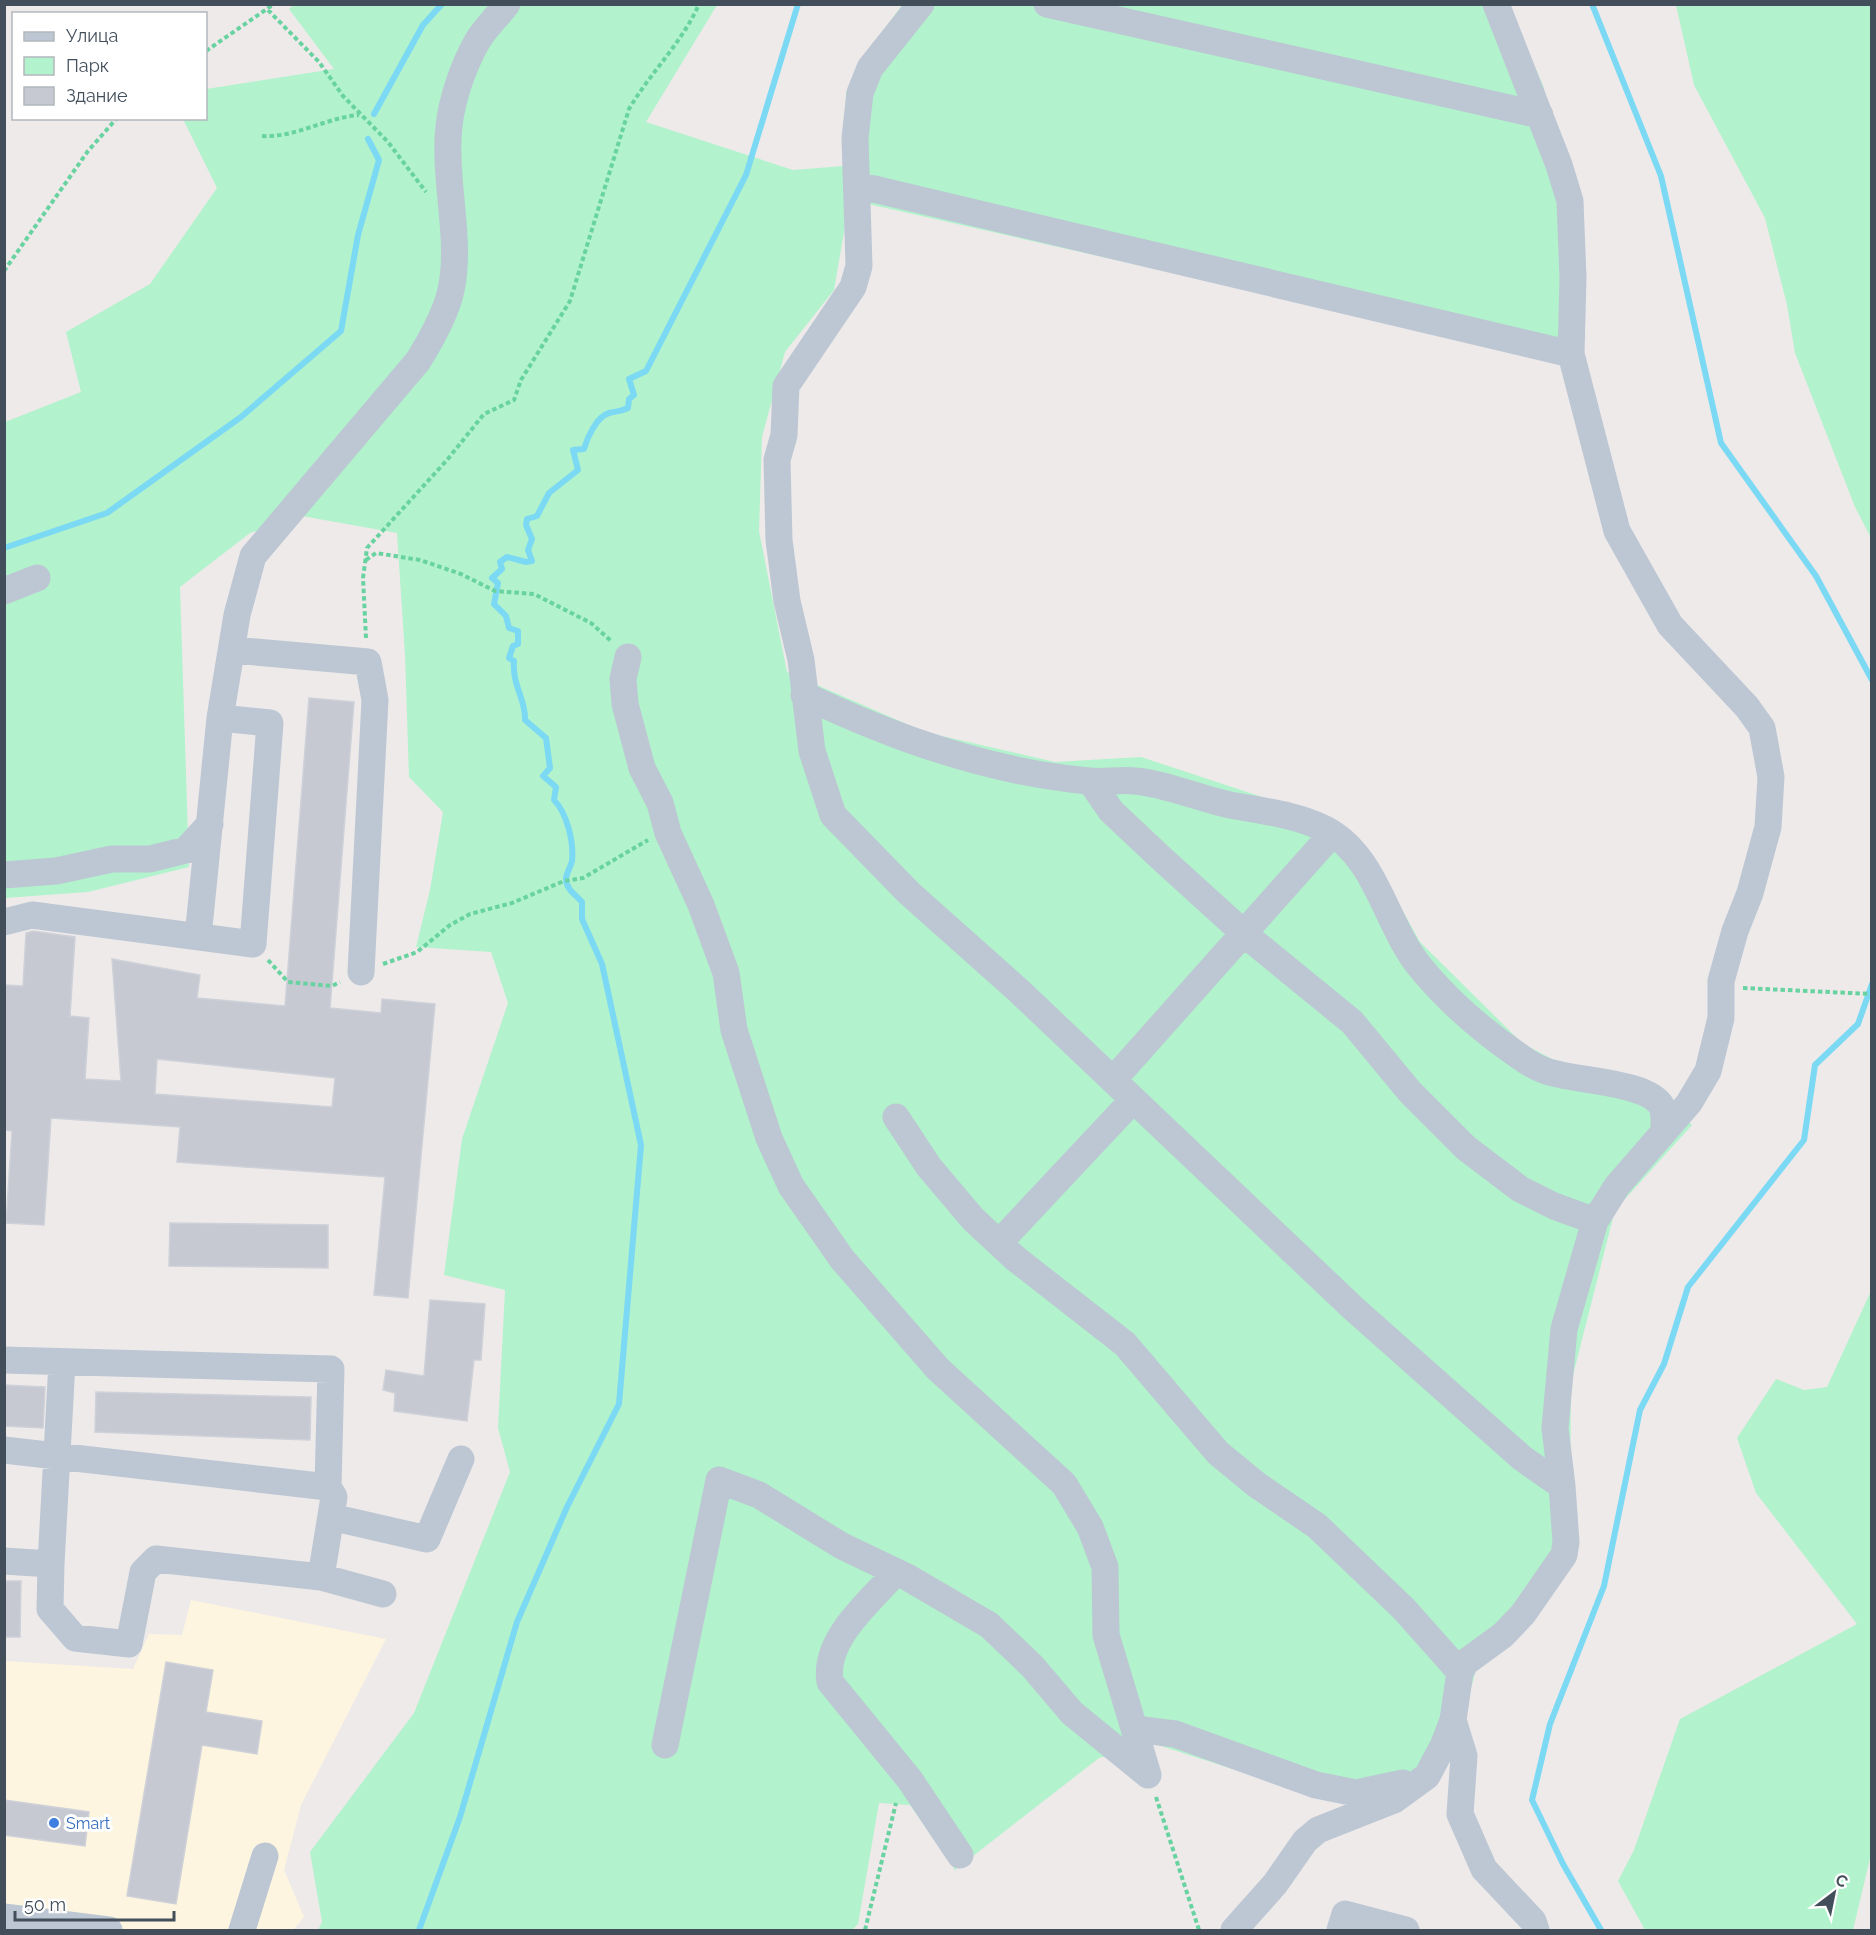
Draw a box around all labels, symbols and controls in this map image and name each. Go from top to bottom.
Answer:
legend [12,12,207,120]
text: Улица [66,25,118,46]
text: Парк [66,55,109,76]
text: Здание [66,85,128,106]
place label: Smart [66,1814,111,1833]
marker: Smart [47,1816,61,1830]
north arrow [1804,1863,1864,1923]
text: С [1832,1870,1851,1892]
scale bar [15,1884,174,1922]
text: 50 m [24,1894,66,1915]

